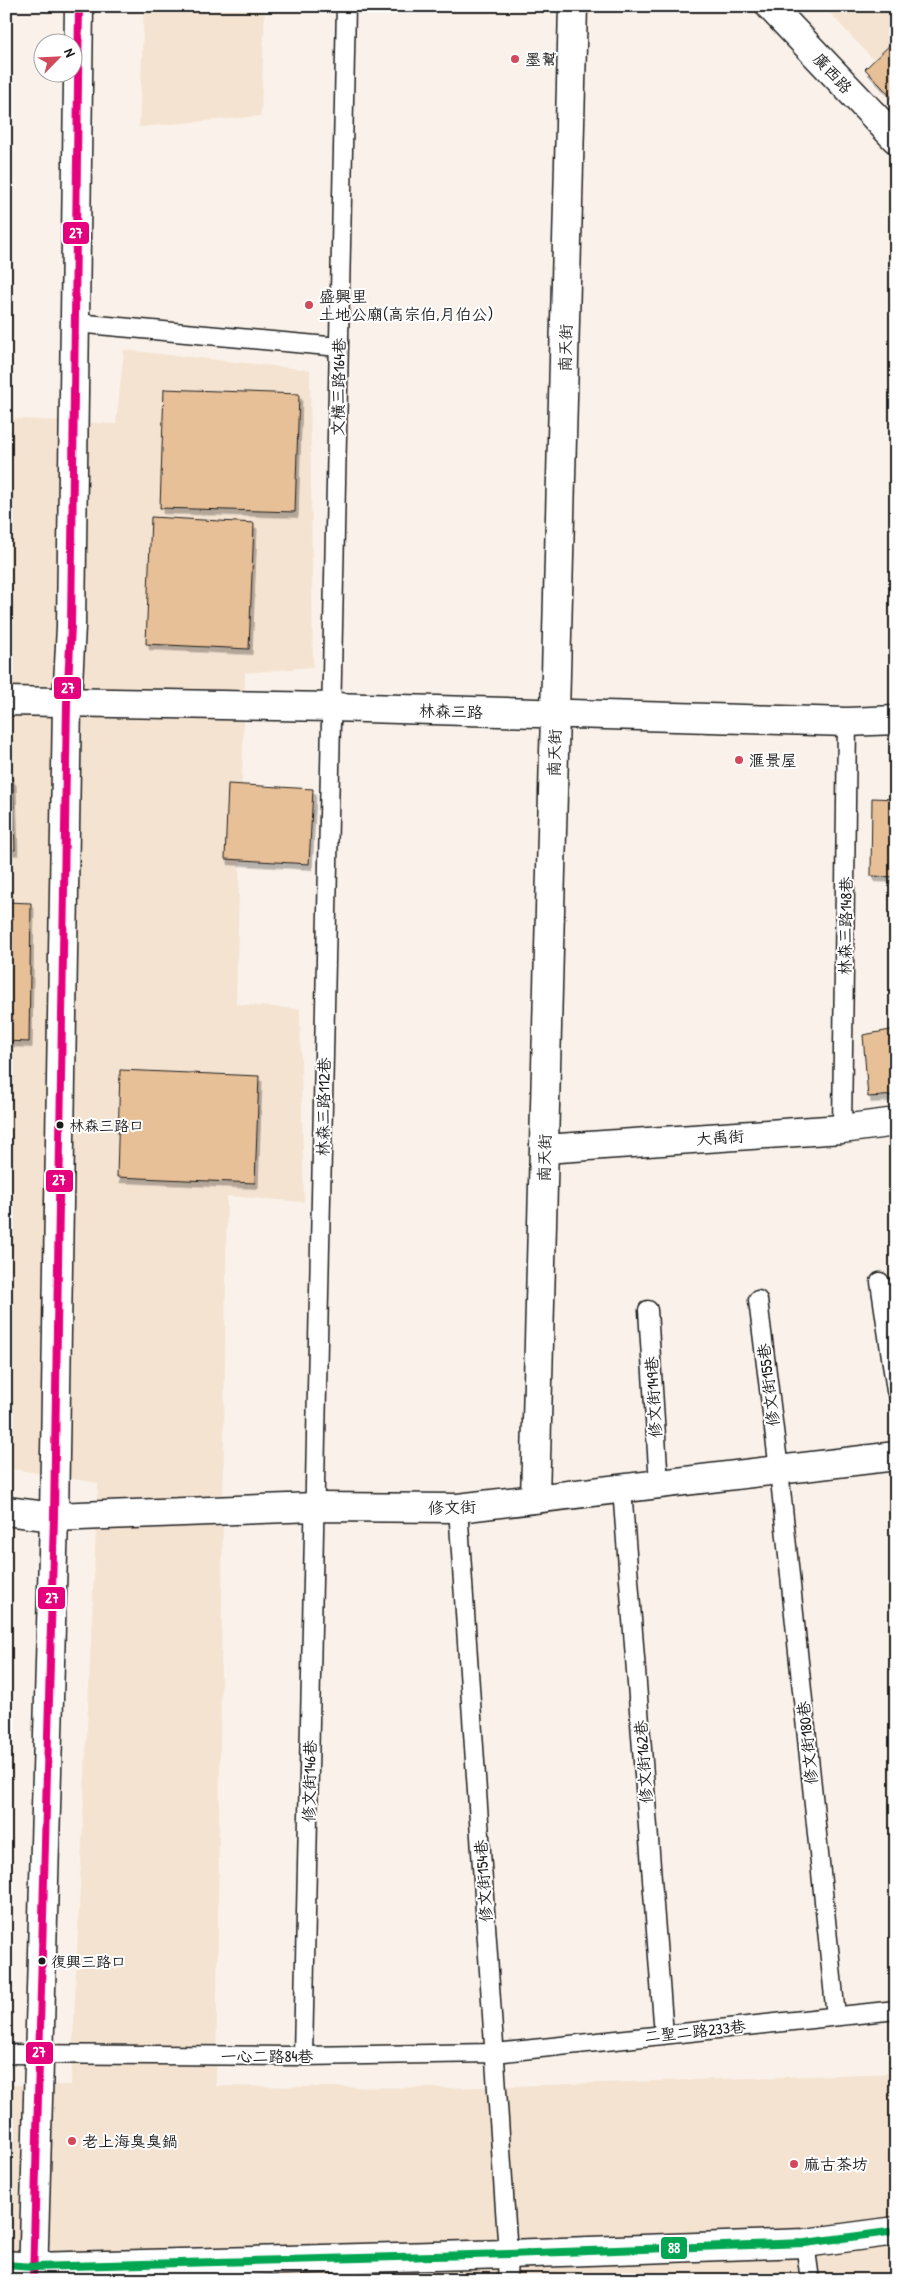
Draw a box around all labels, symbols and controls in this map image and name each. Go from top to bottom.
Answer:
north arrow [32,32,82,82]
text: N [60,45,81,60]
place label: 墨幫 [525,48,557,70]
street label: 廣西路 [809,48,857,98]
marker: 墨幫 [509,53,521,65]
line badge: 27 [62,221,90,245]
text: 27 [69,223,83,242]
place label: 盛興里 土地公廟(高宗伯,月伯公) [319,285,493,325]
marker: 盛興里 土地公廟(高宗伯,月伯公) [303,299,315,311]
street label: 南天街 [554,324,576,372]
street label: 文橫三路164巷 [326,338,350,436]
line badge: 27 [53,676,82,700]
text: 27 [61,678,75,697]
street label: 林森三路 [419,699,483,723]
street label: 南天街 [543,729,565,777]
place label: 滙景屋 [749,749,797,771]
marker: 滙景屋 [733,754,745,766]
street label: 林森三路148巷 [833,876,857,976]
street label: 林森三路112巷 [311,1057,335,1157]
place label: 林森三路口 [69,1115,144,1136]
marker: 林森三路口 [55,1120,65,1130]
street label: 大禹街 [695,1124,745,1150]
street label: 南天街 [533,1134,555,1182]
line badge: 27 [45,1169,74,1193]
text: 27 [52,1170,66,1189]
street label: 修文街155巷 [752,1342,784,1428]
street label: 修文街149巷 [640,1356,666,1438]
street label: 修文街 [428,1495,476,1519]
line badge: 27 [37,1586,66,1610]
text: 27 [45,1588,59,1607]
street label: 修文街180巷 [792,1700,822,1786]
street label: 修文街162巷 [629,1719,657,1805]
street label: 修文街146巷 [297,1740,321,1822]
street label: 修文街154巷 [469,1839,497,1923]
place label: 復興三路口 [51,1951,126,1972]
marker: 復興三路口 [37,1956,47,1966]
street label: 二聖二路233巷 [643,2015,747,2047]
line badge: 27 [25,2041,54,2065]
text: 27 [32,2042,46,2061]
street label: 一心二路84巷 [221,2045,313,2067]
place label: 老上海臭臭鍋 [82,2130,178,2152]
marker: 老上海臭臭鍋 [66,2135,78,2147]
place label: 麻古茶坊 [804,2153,868,2175]
marker: 麻古茶坊 [788,2158,800,2170]
line badge: 88 [660,2236,688,2260]
text: 88 [668,2238,680,2257]

